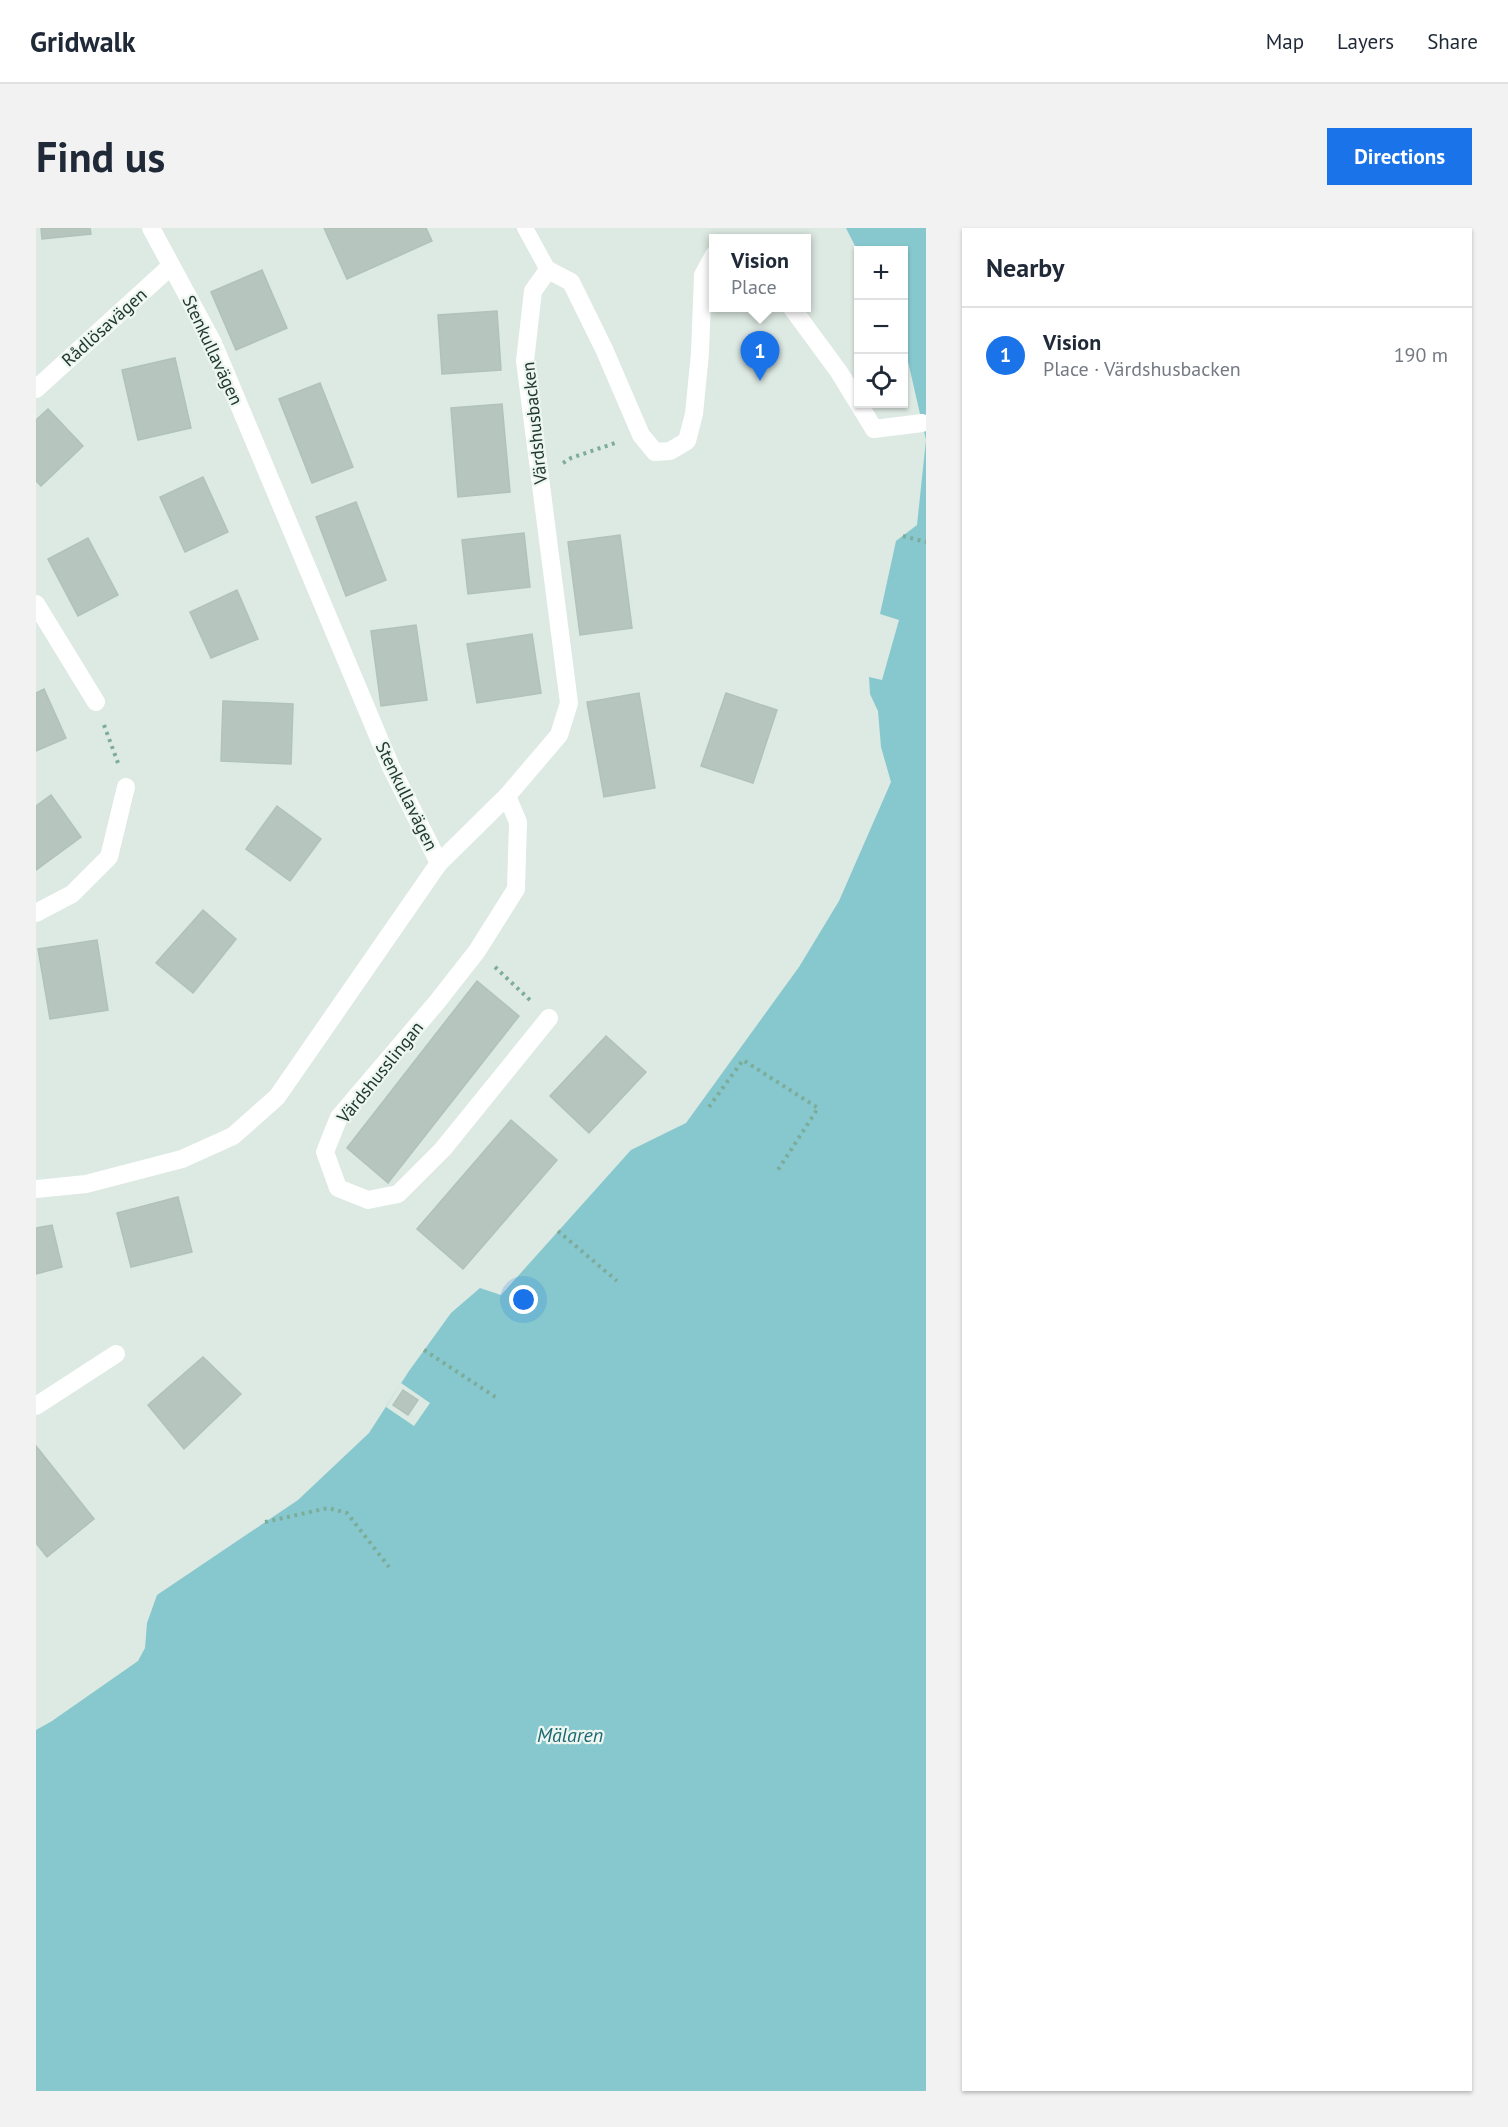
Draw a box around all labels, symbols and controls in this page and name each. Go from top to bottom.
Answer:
text: Gridwalk [30,23,136,60]
text: Map [1266,28,1304,55]
text: Layers [1337,28,1394,55]
text: Share [1427,28,1478,55]
button: Directions [1327,128,1472,185]
text: Find us [36,129,165,184]
popup [709,234,811,312]
text: Vision [731,246,789,274]
map controls [854,246,908,408]
button: + [854,246,908,300]
text: Nearby [986,251,1064,284]
text: Place [731,274,777,300]
street label: Rådlösavägen [57,283,151,371]
street label: Stenkullavägen [178,291,248,409]
button: − [854,300,908,354]
text: Vision [1043,328,1101,356]
pin: 1 [740,332,780,381]
text: 1 [1000,342,1011,368]
text: 190 m [1394,342,1448,368]
button: locate [854,354,908,408]
text: Place · Värdshusbacken [1043,356,1241,382]
street label: Värdshusbacken [516,361,552,486]
street label: Stenkullavägen [371,738,443,854]
street label: Värdshusslingan [331,1016,428,1129]
your location [509,1285,538,1314]
water label: Mälaren [537,1722,603,1748]

